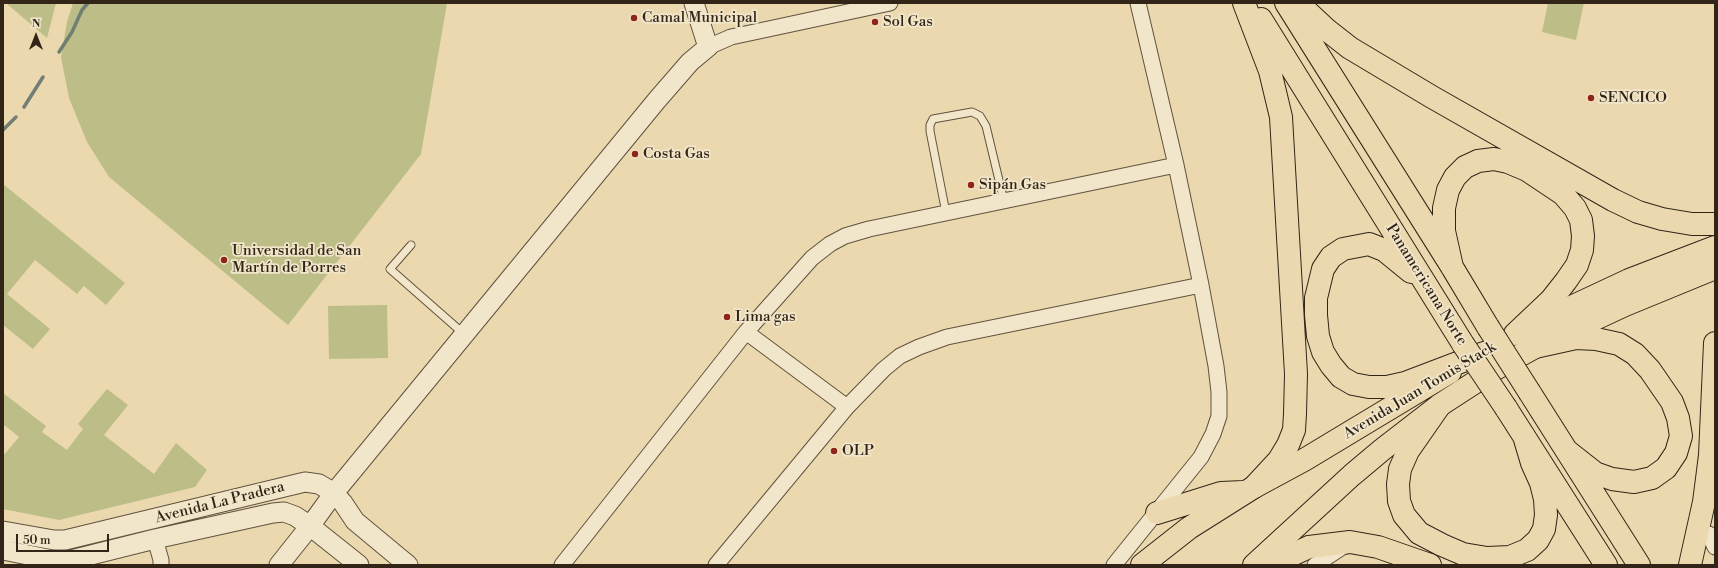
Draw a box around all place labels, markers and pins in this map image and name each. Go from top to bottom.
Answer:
place label: Camal Municipal [642,9,757,27]
marker: Camal Municipal [629,13,639,23]
place label: Sol Gas [883,13,933,31]
marker: Sol Gas [870,17,880,27]
place label: SENCICO [1599,89,1667,107]
marker: SENCICO [1586,93,1596,103]
place label: Costa Gas [643,145,710,163]
marker: Costa Gas [630,149,640,159]
place label: Sipán Gas [979,176,1046,194]
marker: Sipán Gas [966,180,976,190]
place label: Universidad de San Martín de Porres [232,242,361,277]
marker: Universidad de San Martín de Porres [219,255,229,265]
place label: Lima gas [735,308,796,326]
marker: Lima gas [722,312,732,322]
place label: OLP [842,442,874,460]
marker: OLP [829,446,839,456]

